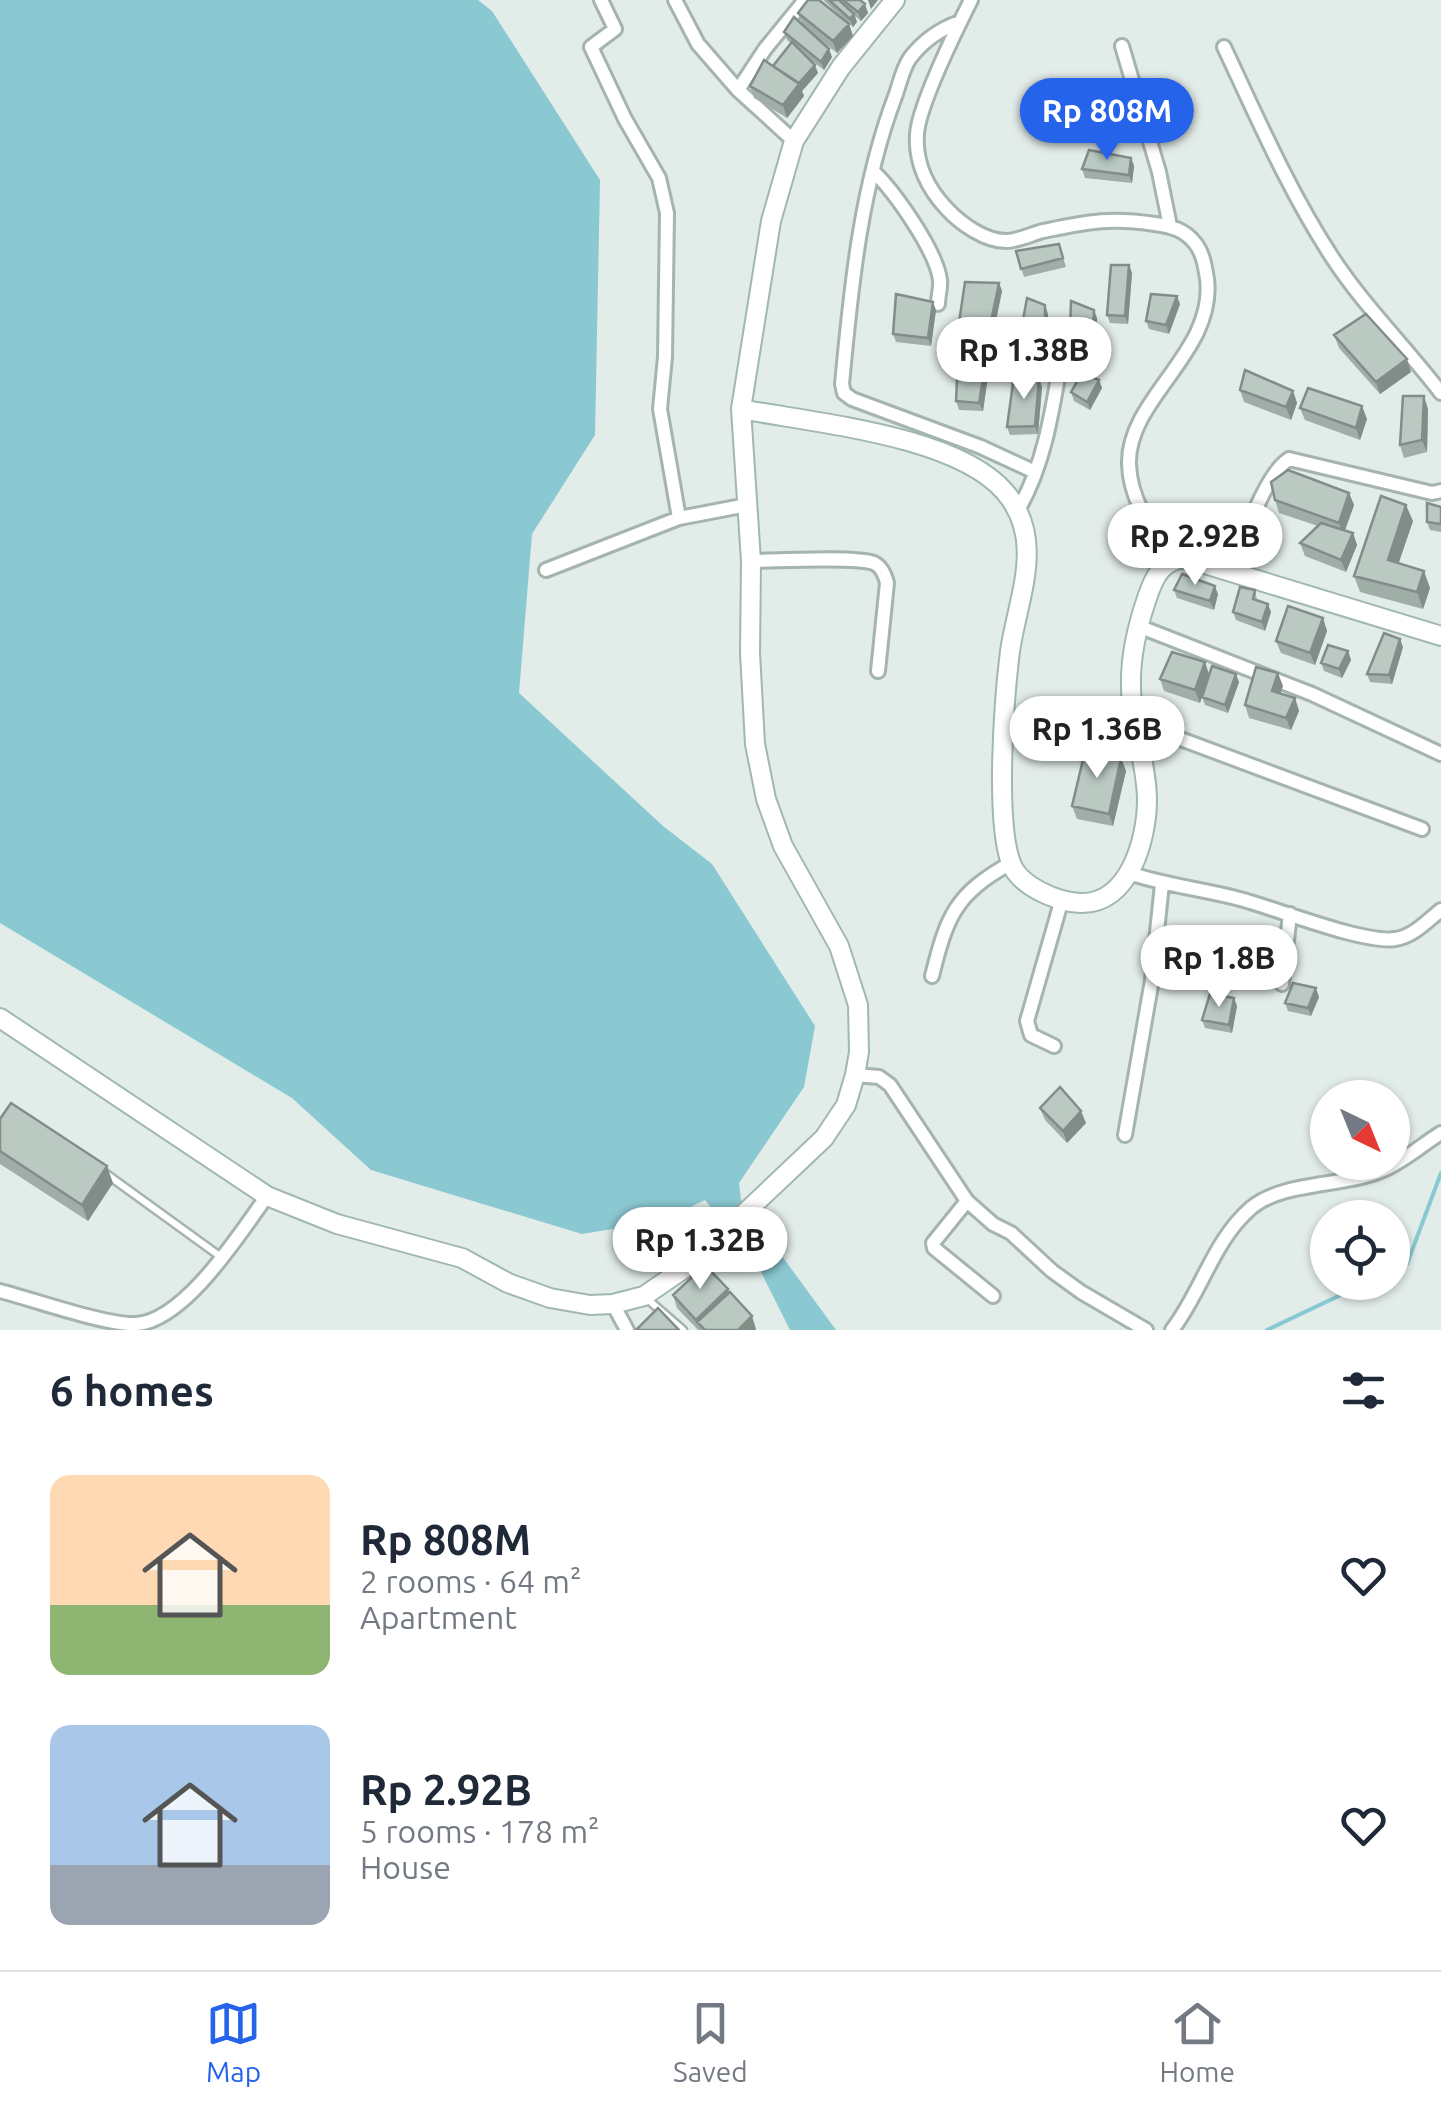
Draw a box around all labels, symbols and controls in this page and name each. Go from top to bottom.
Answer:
pin: Rp 808M [1015,78,1199,163]
text: Rp 808M [1042,92,1172,128]
pin: Rp 1.38B [921,317,1127,402]
text: Rp 1.38B [959,331,1089,367]
pin: Rp 2.92B [1092,503,1298,588]
text: Rp 2.92B [1130,517,1260,553]
pin: Rp 1.36B [994,696,1200,781]
text: Rp 1.36B [1032,710,1162,746]
pin: Rp 1.8B [1127,925,1311,1010]
text: Rp 1.8B [1163,939,1275,975]
north arrow [1310,1080,1410,1180]
map controls [1310,1080,1410,1300]
button: locate [1310,1200,1410,1300]
pin: Rp 1.32B [597,1207,803,1292]
text: Rp 1.32B [635,1221,765,1257]
icon: filters [1336,1363,1391,1418]
text: 6 homes [50,1367,214,1414]
icon: home [130,1515,250,1635]
text: Rp 808M [360,1516,531,1563]
icon: heart [1336,1548,1391,1603]
text: 2 rooms · 64 m² [360,1563,581,1599]
text: Apartment [360,1599,517,1635]
icon: home [130,1765,250,1885]
text: Rp 2.92B [360,1766,532,1813]
icon: heart [1336,1798,1391,1853]
text: 5 rooms · 178 m² [360,1813,600,1849]
text: House [360,1849,451,1885]
tab: Map [206,1996,261,2087]
tab: Saved [673,1996,748,2087]
tab: Home [1159,1996,1235,2087]

